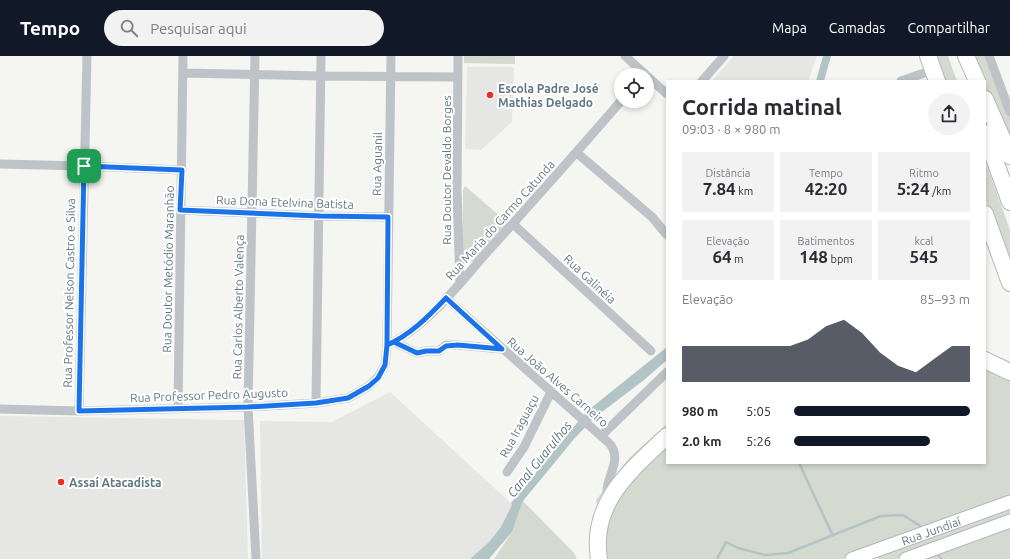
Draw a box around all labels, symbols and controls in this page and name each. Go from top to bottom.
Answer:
search box [104,10,384,46]
text: Tempo [20,17,80,39]
icon: search [118,17,140,39]
text: Pesquisar aqui [150,20,247,37]
text: Mapa [772,20,807,36]
text: Camadas [829,20,885,36]
text: Compartilhar [907,20,990,36]
map controls [614,68,654,108]
button: locate [614,68,654,108]
place label: Escola Padre José Mathias Delgado [498,82,599,109]
marker: Escola Padre José Mathias Delgado [485,90,495,100]
button: share [928,93,970,135]
text: Corrida matinal [682,94,842,119]
street label: Rua Doutor Devaldo Borges [440,95,453,245]
text: 09:03 · 8 × 980 m [682,122,781,136]
street label: Rua Aguanil [370,132,384,196]
pin [67,149,101,183]
icon: arrive [73,155,95,177]
street label: Rua Maria do Carmo Catunda [443,158,557,282]
text: Distância [706,167,750,179]
text: Tempo [809,167,843,179]
text: Ritmo [909,167,939,179]
text: 7.84 [703,179,736,198]
text: 42:20 [805,179,847,198]
text: 5:24 [897,179,930,198]
street label: Rua Doutor Metódio Maranhão [160,185,176,353]
text: km [736,185,753,197]
text: /km [930,185,951,197]
street label: Rua Dona Etelvina Batista [216,193,354,211]
street label: Rua Professor Nelson Castro e Silva [61,198,77,388]
street label: Rua Carlos Alberto Valença [230,234,246,380]
text: Elevação [706,235,750,247]
text: Batimentos [798,235,855,247]
text: kcal [915,235,934,247]
text: 64 [712,247,732,266]
text: 148 [799,247,828,266]
text: 545 [910,247,938,266]
street label: Rua Galinéia [561,252,619,306]
text: m [732,253,744,265]
text: bpm [828,253,853,265]
text: Elevação [682,292,733,306]
text: 85–93 m [920,292,970,306]
street label: Rua João Alves Carneiro [505,335,611,429]
street label: Rua Professor Pedro Augusto [130,386,288,404]
street label: Rua Iraguaçu [497,392,541,460]
text: 980 m [682,404,718,418]
text: 5:05 [746,404,771,418]
water label: Canal Guarulhos [504,418,574,500]
text: 2.0 km [682,434,721,448]
text: 5:26 [746,434,771,448]
place label: Assaí Atacadista [69,476,161,489]
marker: Assaí Atacadista [56,477,66,487]
street label: Rua Jundiaí [900,514,963,547]

